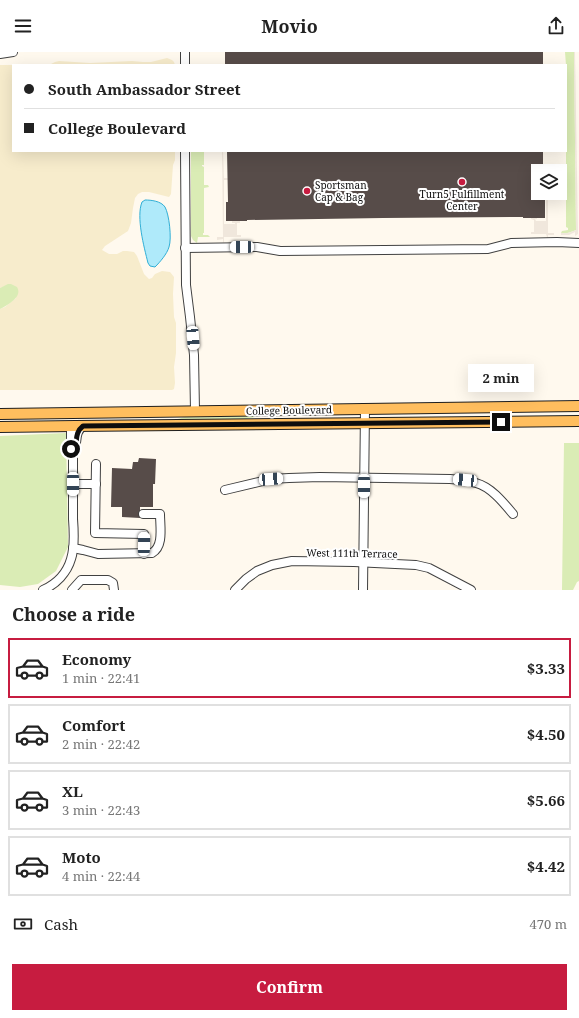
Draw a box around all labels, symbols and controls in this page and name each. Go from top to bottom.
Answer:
text: Movio [261,14,318,38]
icon: menu [12,15,34,37]
icon: share [545,15,567,37]
text: South Ambassador Street [48,79,241,99]
text: College Boulevard [48,118,186,138]
map controls [531,164,567,200]
button: layers [531,164,567,200]
marker: Turn5 Fulfillment Center [457,177,467,187]
place label: Sportsman Cap & Bag [315,178,367,204]
marker: Sportsman Cap & Bag [302,186,312,196]
place label: Turn5 Fulfillment Center [420,187,505,213]
car [230,241,254,253]
car [186,326,200,350]
callout: 2 min [468,364,534,392]
text: 2 min [483,369,519,387]
street label: College Boulevard [246,402,332,418]
route end [492,413,510,431]
route start [62,440,80,458]
car [67,472,79,496]
car [259,472,283,486]
car [452,473,478,487]
car [358,474,370,498]
car [138,532,150,556]
street label: West 111th Terrace [306,545,398,561]
text: Choose a ride [12,602,135,626]
text: Economy [62,649,131,669]
icon: car [14,650,50,686]
text: $3.33 [527,658,565,678]
text: 1 min · 22:41 [62,669,140,687]
text: Comfort [62,715,125,735]
icon: car [14,716,50,752]
text: $4.50 [527,724,565,744]
text: 2 min · 22:42 [62,735,140,753]
text: XL [62,781,83,801]
icon: car [14,782,50,818]
text: $5.66 [527,790,565,810]
text: 3 min · 22:43 [62,801,140,819]
text: Moto [62,847,101,867]
icon: car [14,848,50,884]
text: $4.42 [527,856,565,876]
text: 4 min · 22:44 [62,867,140,885]
icon: cash [12,913,34,935]
text: Cash [44,914,78,934]
text: 470 m [530,915,567,933]
button: Confirm [12,964,567,1010]

